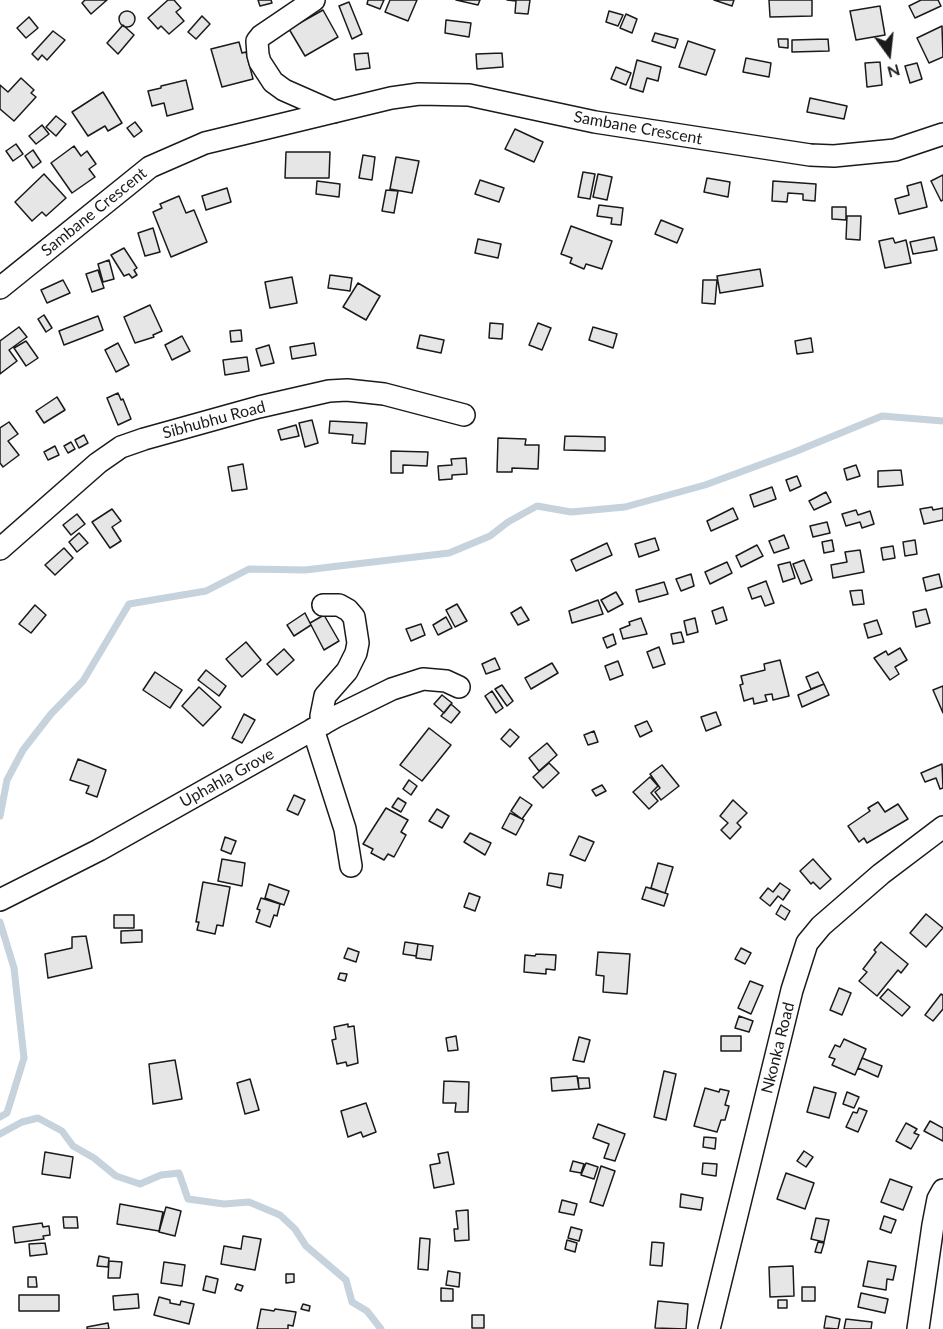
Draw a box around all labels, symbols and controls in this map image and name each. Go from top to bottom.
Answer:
north arrow [859,24,919,84]
text: N [885,61,902,83]
street label: Sambane Crescent [572,107,704,149]
street label: Sambane Crescent [37,164,151,260]
street label: Sibhubhu Road [160,397,268,443]
street label: Uphahla Grove [177,744,277,812]
street label: Nkonka Road [757,1000,799,1096]

